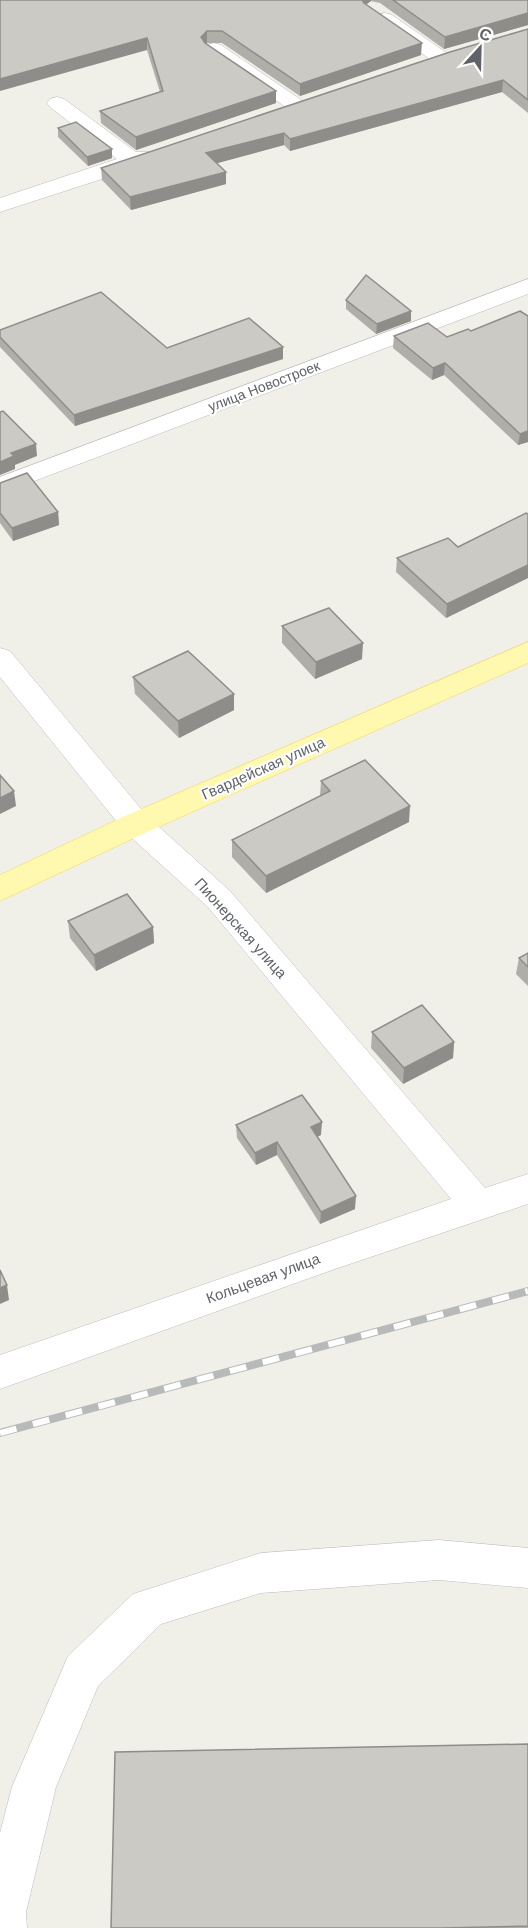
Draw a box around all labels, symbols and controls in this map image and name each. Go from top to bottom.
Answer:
north arrow [450,18,510,78]
text: С [477,25,494,45]
street label: улица Новостроек [206,357,323,415]
street label: Гвардейская улица [199,733,328,803]
street label: Пионерская улица [192,874,291,982]
street label: Кольцевая улица [204,1249,323,1306]

